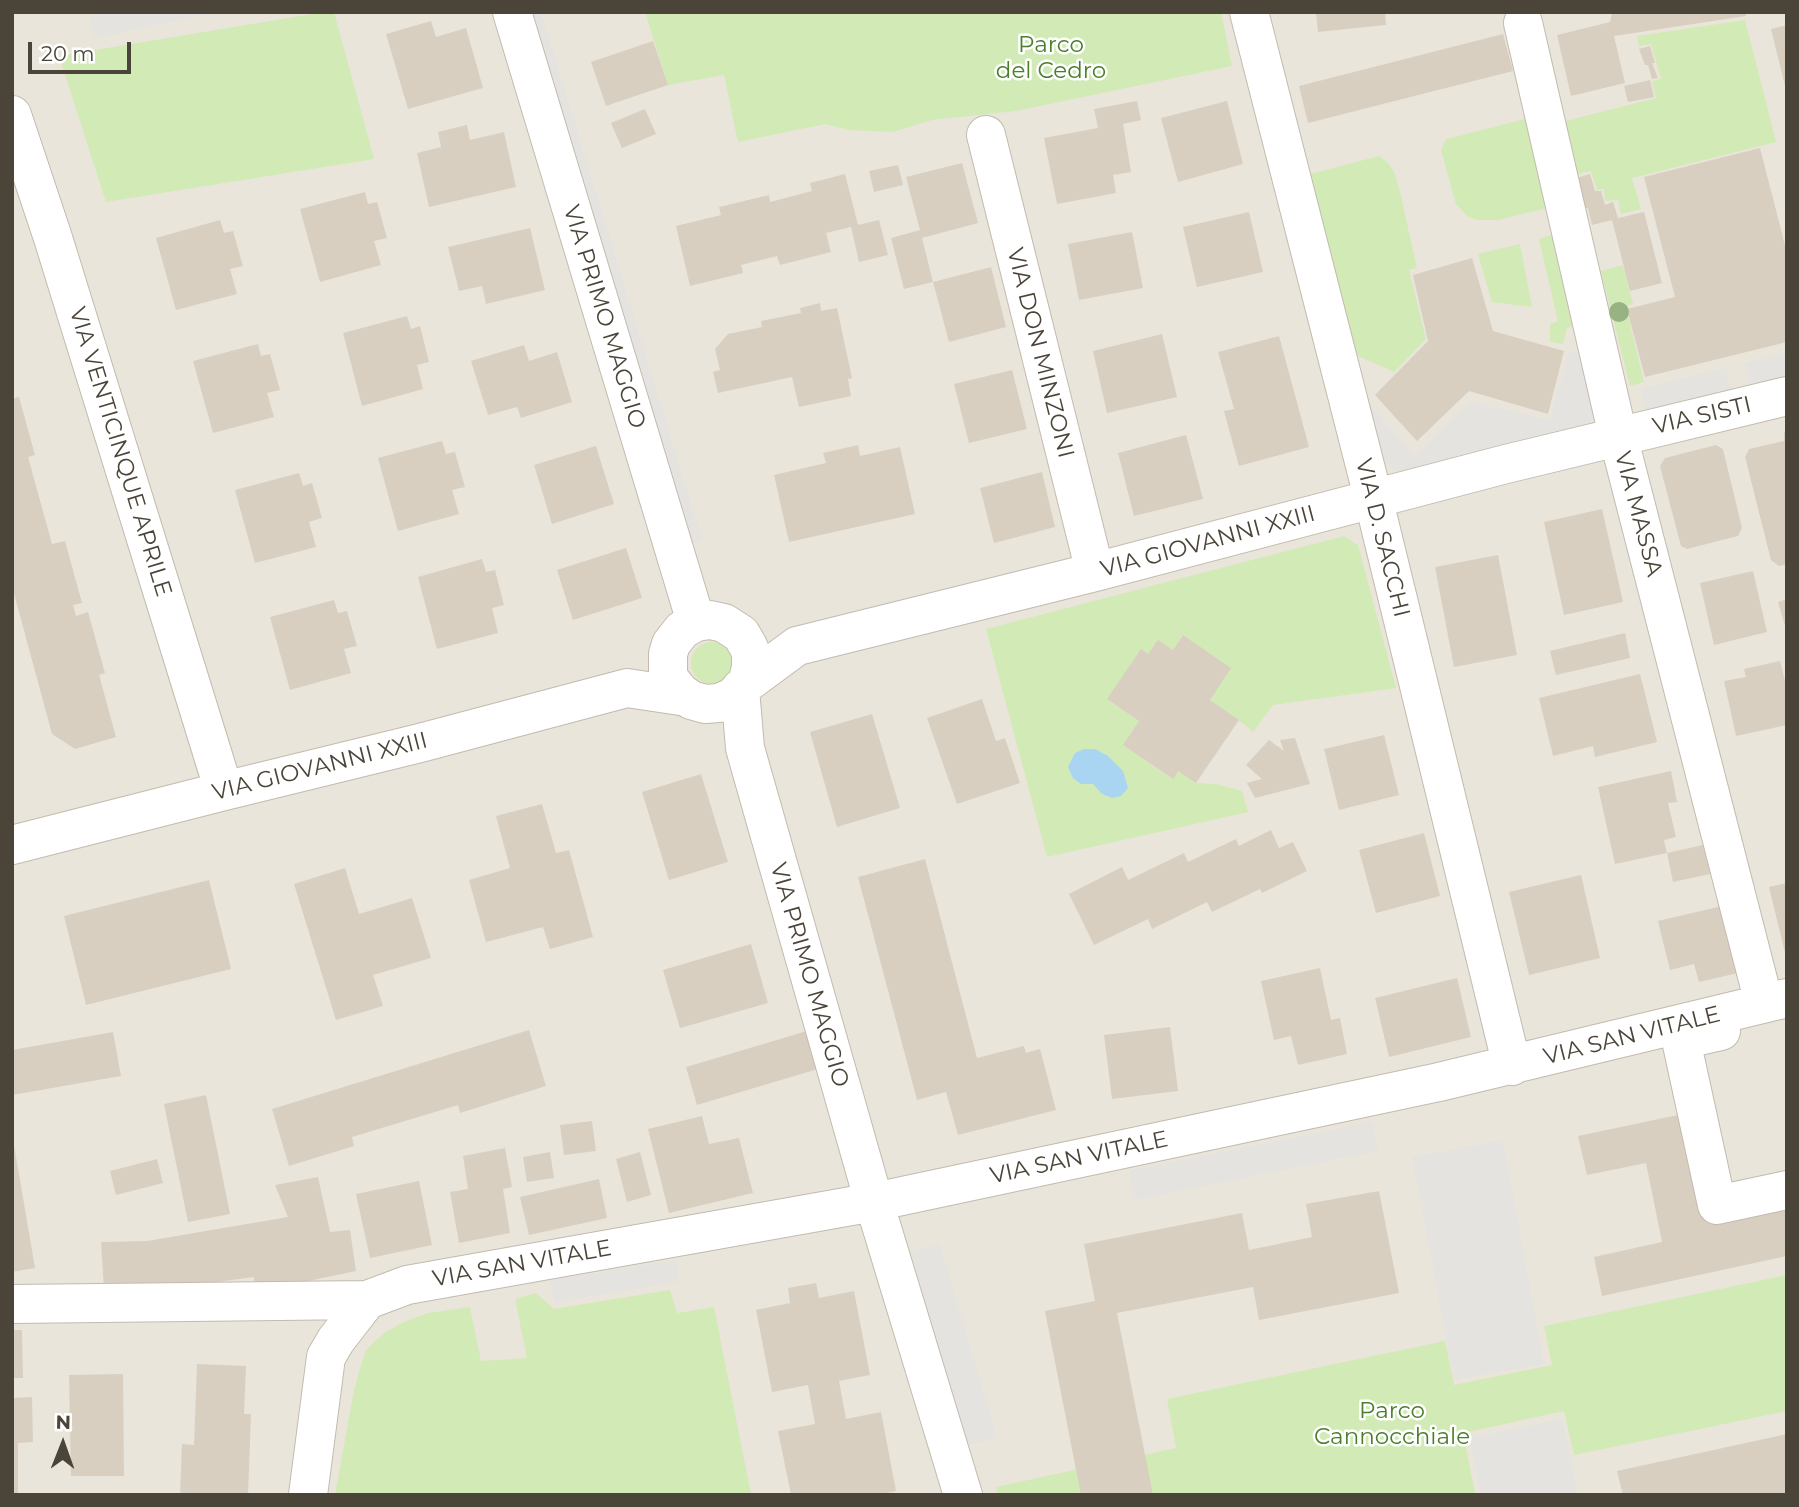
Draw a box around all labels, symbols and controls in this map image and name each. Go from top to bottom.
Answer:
scale bar [32,28,135,72]
park label: Parco del Cedro [996,31,1106,85]
text: 20 m [41,41,95,66]
street label: VIA PRIMO MAGGIO [557,202,651,432]
street label: VIA DON MINZONI [1001,245,1079,461]
street label: VIA VENTICINQUE APRILE [63,304,177,600]
street label: VIA SISTI [1650,391,1754,441]
street label: VIA MASSA [1608,448,1668,580]
street label: VIA D. SACCHI [1349,456,1415,620]
street label: VIA GIOVANNI XXIII [1098,500,1318,584]
street label: VIA GIOVANNI XXIII [210,727,430,807]
street label: VIA PRIMO MAGGIO [764,860,854,1090]
street label: VIA SAN VITALE [1541,1001,1723,1071]
street label: VIA SAN VITALE [988,1126,1170,1190]
street label: VIA SAN VITALE [430,1235,614,1293]
park label: Parco Cannocchiale [1314,1397,1470,1451]
north arrow [28,1409,98,1479]
text: N [55,1411,71,1434]

